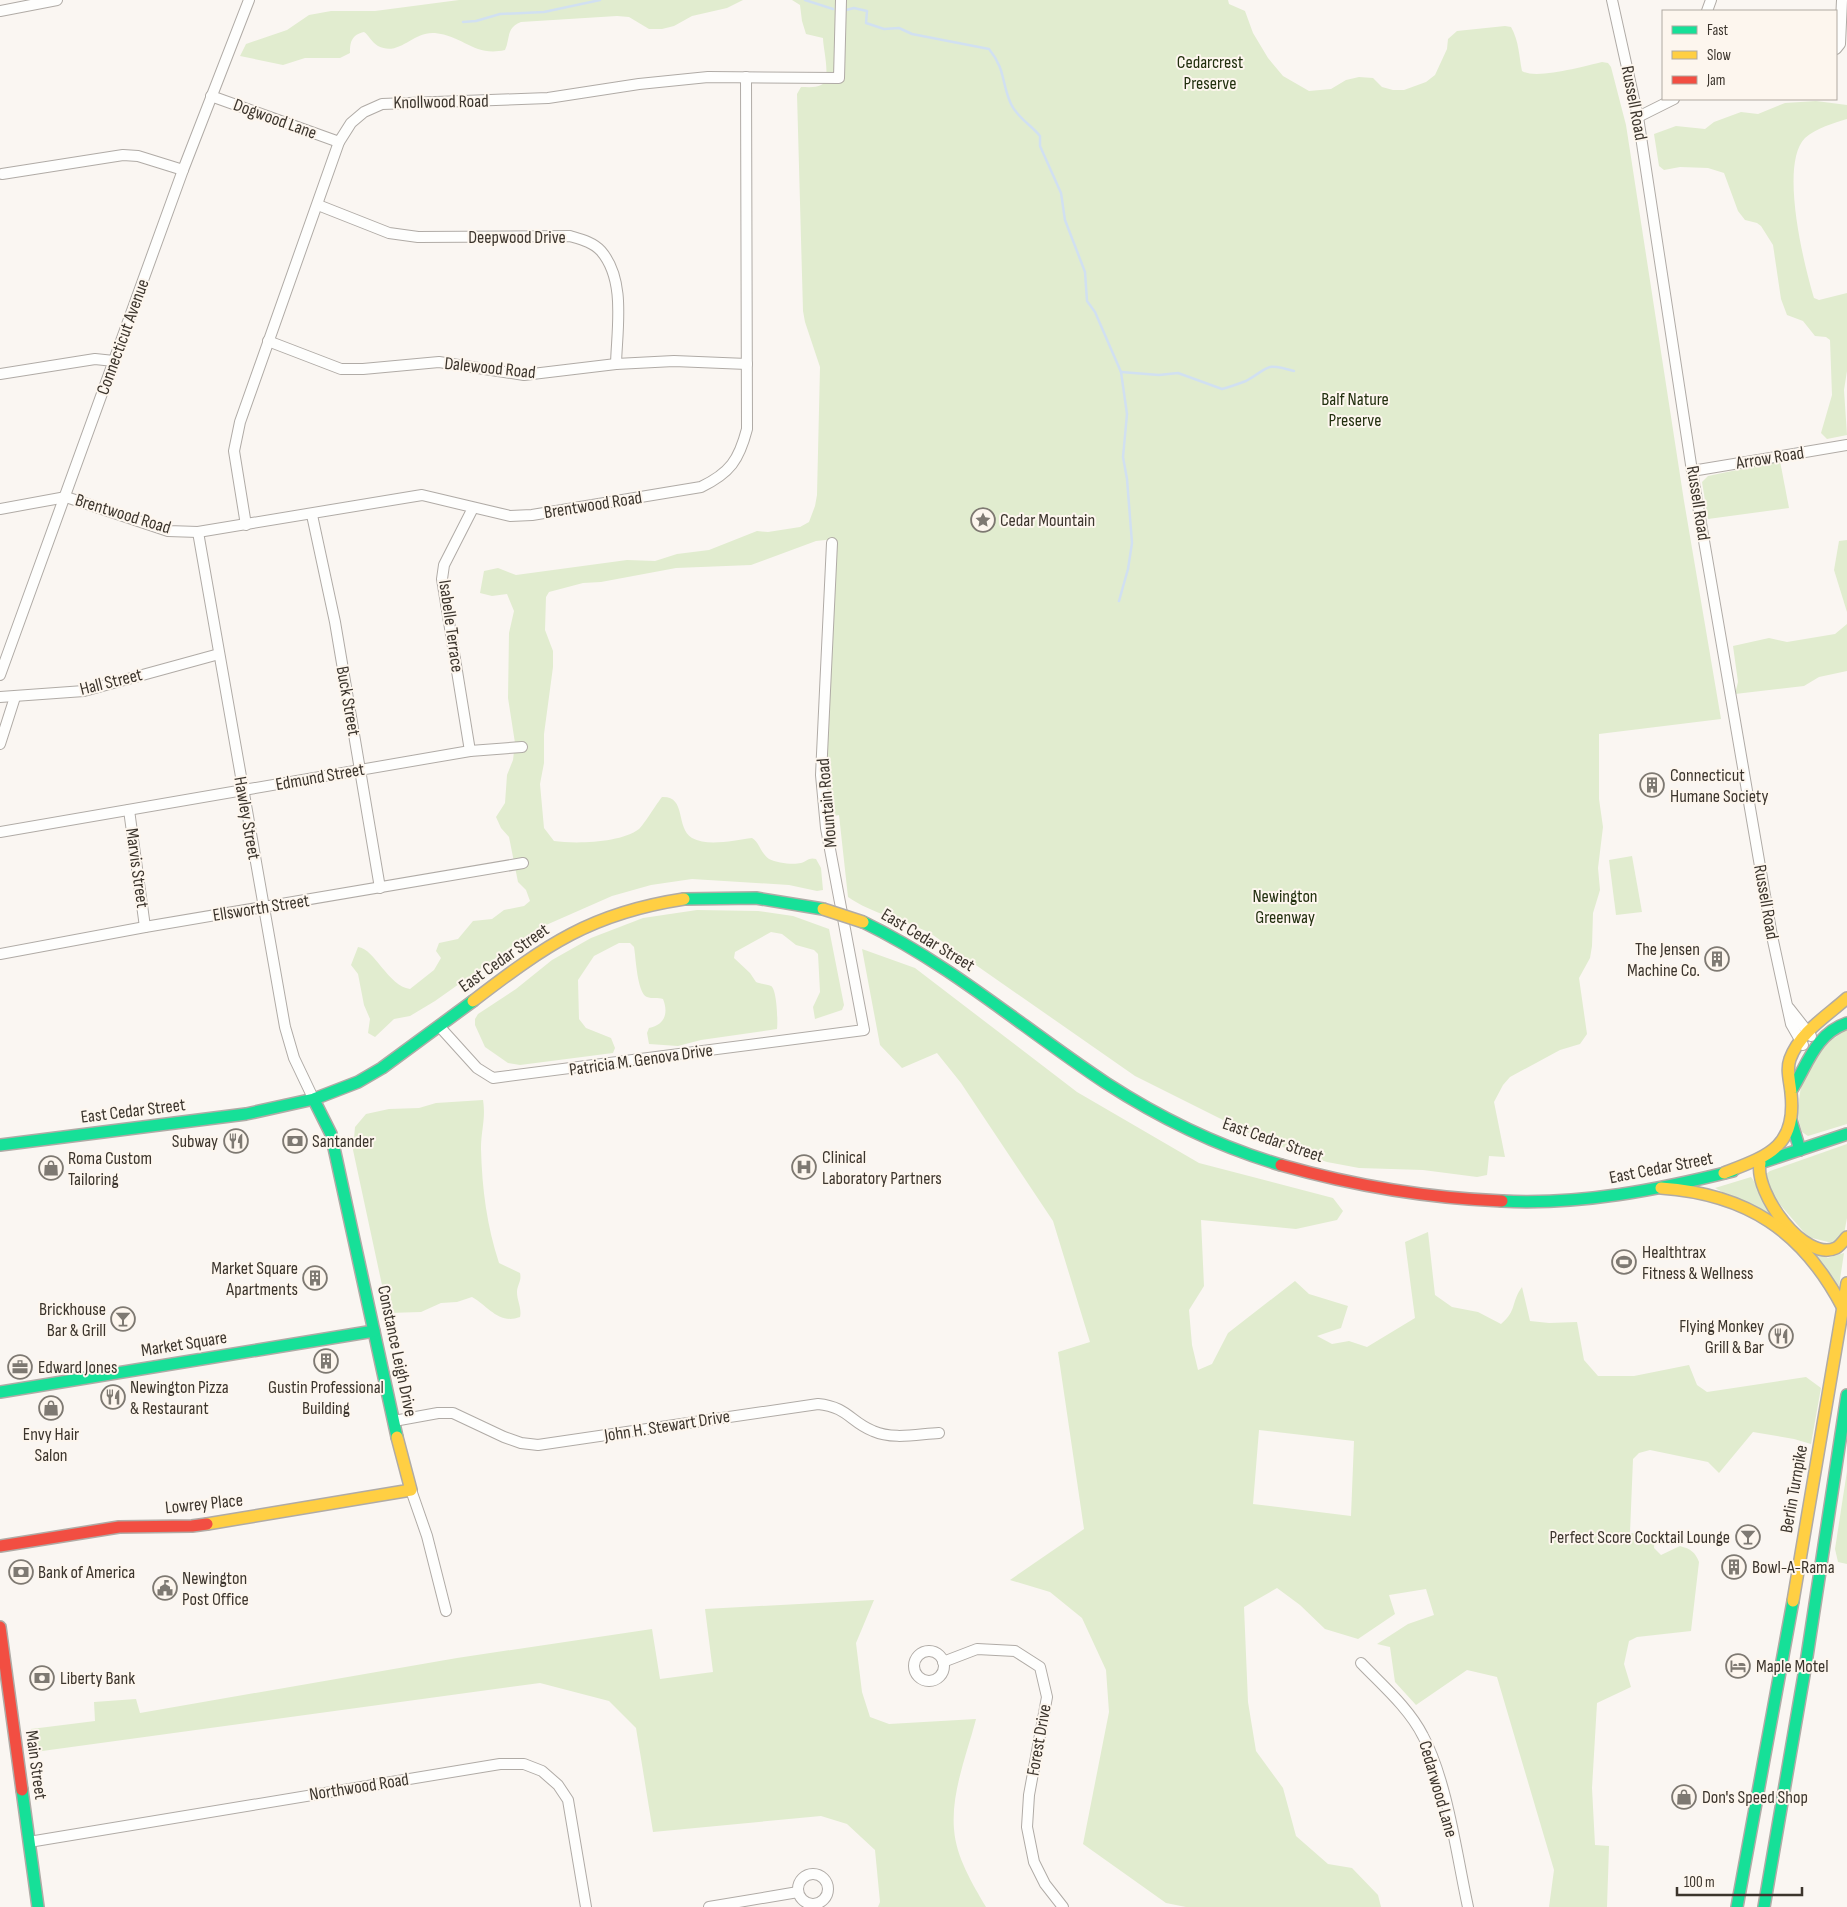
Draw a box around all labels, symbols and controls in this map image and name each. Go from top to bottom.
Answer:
legend [1662,10,1837,100]
text: Fast [1707,21,1729,40]
text: Slow [1707,46,1731,65]
park label: Cedarcrest Preserve [1177,52,1244,94]
street label: Russell Road [1617,64,1651,142]
text: Jam [1706,71,1725,90]
street label: Knollwood Road [393,91,489,113]
street label: Dogwood Lane [230,94,320,144]
street label: Deepwood Drive [468,227,566,248]
street label: Connecticut Avenue [92,276,154,398]
street label: Dalewood Road [443,353,537,383]
park label: Balf Nature Preserve [1321,389,1389,431]
street label: Arrow Road [1734,442,1805,474]
street label: Russell Road [1682,464,1714,542]
street label: Brentwood Road [543,487,643,523]
street label: Brentwood Road [73,490,173,538]
place icon: Cedar Mountain [970,507,996,533]
place label: Cedar Mountain [1000,510,1095,531]
street label: Isabelle Terrace [434,578,468,674]
street label: Hall Street [78,664,145,700]
street label: Buck Street [332,664,365,738]
street label: Mountain Road [813,757,841,849]
street label: Edmund Street [274,759,367,795]
place label: Connecticut Humane Society [1670,765,1768,807]
building icon: Connecticut Humane Society [1639,772,1665,798]
street label: Hawley Street [229,775,265,862]
street label: Marvis Street [121,827,153,910]
street label: Russell Road [1749,863,1783,941]
park label: Newington Greenway [1252,886,1318,928]
street label: Ellsworth Street [211,890,311,926]
street label: East Cedar Street [878,904,979,976]
street label: East Cedar Street [455,919,554,997]
place label: The Jensen Machine Co. [1627,939,1700,981]
building icon: The Jensen Machine Co. [1704,946,1730,972]
street label: Patricia M. Genova Drive [568,1040,714,1080]
street label: East Cedar Street [80,1094,187,1128]
street label: East Cedar Street [1220,1113,1327,1167]
restaurant icon: Subway [223,1128,249,1154]
bank icon: Santander [282,1128,308,1154]
place label: Subway [172,1131,218,1152]
place label: Santander [312,1131,374,1152]
place label: Clinical Laboratory Partners [822,1147,942,1189]
place label: Roma Custom Tailoring [68,1148,152,1190]
street label: East Cedar Street [1607,1148,1715,1188]
hospital icon: Clinical Laboratory Partners [791,1154,817,1180]
shop icon: Roma Custom Tailoring [38,1155,64,1181]
place label: Healthtrax Fitness & Wellness [1642,1242,1753,1284]
sports icon: Healthtrax Fitness & Wellness [1611,1249,1637,1275]
place label: Market Square Apartments [211,1258,298,1300]
building icon: Market Square Apartments [302,1265,328,1291]
street label: Constance Leigh Drive [373,1283,421,1419]
place label: Brickhouse Bar & Grill [39,1299,106,1341]
bar icon: Brickhouse Bar & Grill [110,1306,136,1332]
place label: Flying Monkey Grill & Bar [1679,1316,1764,1358]
restaurant icon: Flying Monkey Grill & Bar [1768,1323,1794,1349]
street label: Market Square [140,1327,228,1361]
building icon: Gustin Professional Building [313,1348,339,1374]
office icon: Edward Jones [7,1354,33,1380]
place label: Edward Jones [38,1357,117,1378]
place label: Newington Pizza & Restaurant [130,1377,229,1419]
place label: Gustin Professional Building [268,1377,384,1419]
restaurant icon: Newington Pizza & Restaurant [100,1384,126,1410]
shop icon: Envy Hair Salon [38,1395,64,1421]
street label: John H. Stewart Drive [602,1406,731,1446]
place label: Envy Hair Salon [23,1424,79,1466]
street label: Berlin Turnpike [1776,1443,1812,1535]
street label: Lowrey Place [164,1489,244,1519]
bar icon: Perfect Score Cocktail Lounge [1735,1524,1761,1550]
place label: Perfect Score Cocktail Lounge [1549,1527,1730,1548]
building icon: Bowl-A-Rama [1721,1554,1747,1580]
place label: Bowl-A-Rama [1752,1557,1835,1578]
bank icon: Bank of America [8,1559,34,1585]
place label: Bank of America [38,1562,135,1583]
place label: Newington Post Office [182,1568,249,1610]
public building icon: Newington Post Office [152,1575,178,1601]
hotel icon: Maple Motel [1725,1653,1751,1679]
place label: Maple Motel [1756,1656,1829,1677]
bank icon: Liberty Bank [29,1665,55,1691]
place label: Liberty Bank [60,1668,135,1689]
street label: Forest Drive [1022,1703,1056,1777]
street label: Main Street [21,1729,51,1801]
street label: Cedarwood Lane [1414,1738,1462,1840]
street label: Northwood Road [308,1769,410,1805]
shop icon: Don's Speed Shop [1671,1784,1697,1810]
place label: Don's Speed Shop [1702,1787,1808,1808]
scale bar [1677,1864,1802,1896]
text: 100 m [1684,1873,1715,1892]

